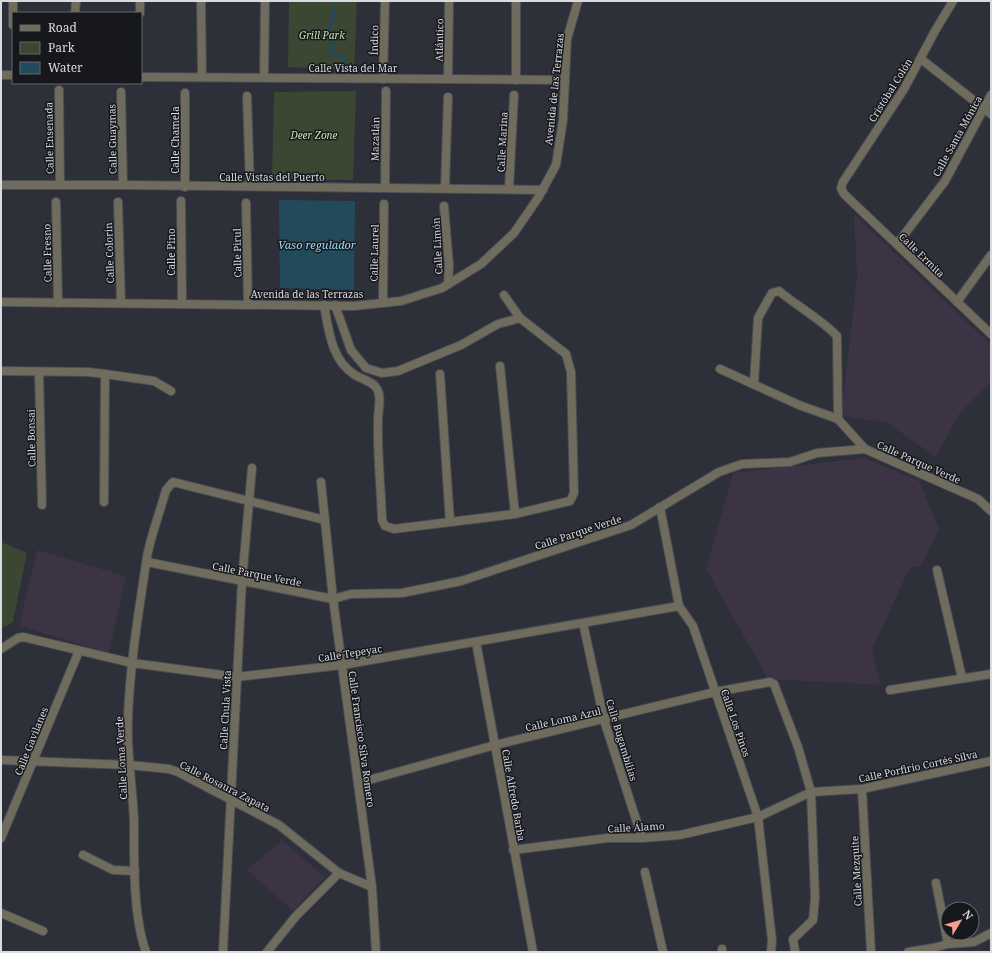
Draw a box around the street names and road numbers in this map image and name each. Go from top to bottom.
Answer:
street label: Atlántico [432,18,446,62]
street label: Índico [367,25,381,55]
street label: Avenida de las Terrazas [541,32,567,146]
street label: Cristóbal Colón [865,55,915,124]
street label: Calle Vista del Mar [308,61,398,75]
street label: Calle Santa Mónica [929,93,985,179]
street label: Calle Ensenada [41,101,57,174]
street label: Calle Guaymas [104,103,120,174]
street label: Calle Chamela [168,106,182,174]
street label: Calle Marina [493,111,511,173]
street label: Mazatlán [368,116,382,161]
street label: Calle Vistas del Puerto [219,170,325,184]
street label: Calle Limón [428,217,445,275]
street label: Calle Colorin [101,222,117,284]
street label: Calle Fresno [39,223,55,282]
street label: Calle Laurel [367,224,381,282]
street label: Calle Pino [164,228,178,276]
street label: Calle Pirul [230,228,244,278]
street label: Calle Ermita [896,230,948,281]
street label: Avenida de las Terrazas [251,287,364,301]
street label: Calle Bonsai [23,408,39,467]
street label: Calle Parque Verde [875,437,963,487]
street label: Calle Parque Verde [533,511,623,553]
street label: Calle Parque Verde [211,558,303,590]
street label: Calle Tepeyac [317,641,383,665]
street label: Calle Chula Vista [216,669,234,750]
street label: Calle Francisco Silva Romero [345,670,379,808]
street label: Calle Los Pinos [718,687,754,759]
street label: Calle Bugambilias [603,697,641,783]
street label: Calle Loma Azul [524,703,602,735]
street label: Calle Gavilanes [11,704,51,777]
street label: Calle Loma Verde [112,716,130,800]
street label: Calle Porfirio Cortés Silva [857,746,979,785]
street label: Calle Alfredo Barba [499,748,529,842]
street label: Calle Rosaura Zapata [177,757,273,815]
street label: Calle Álamo [607,819,665,835]
street label: Calle Mezquite [847,836,865,906]

